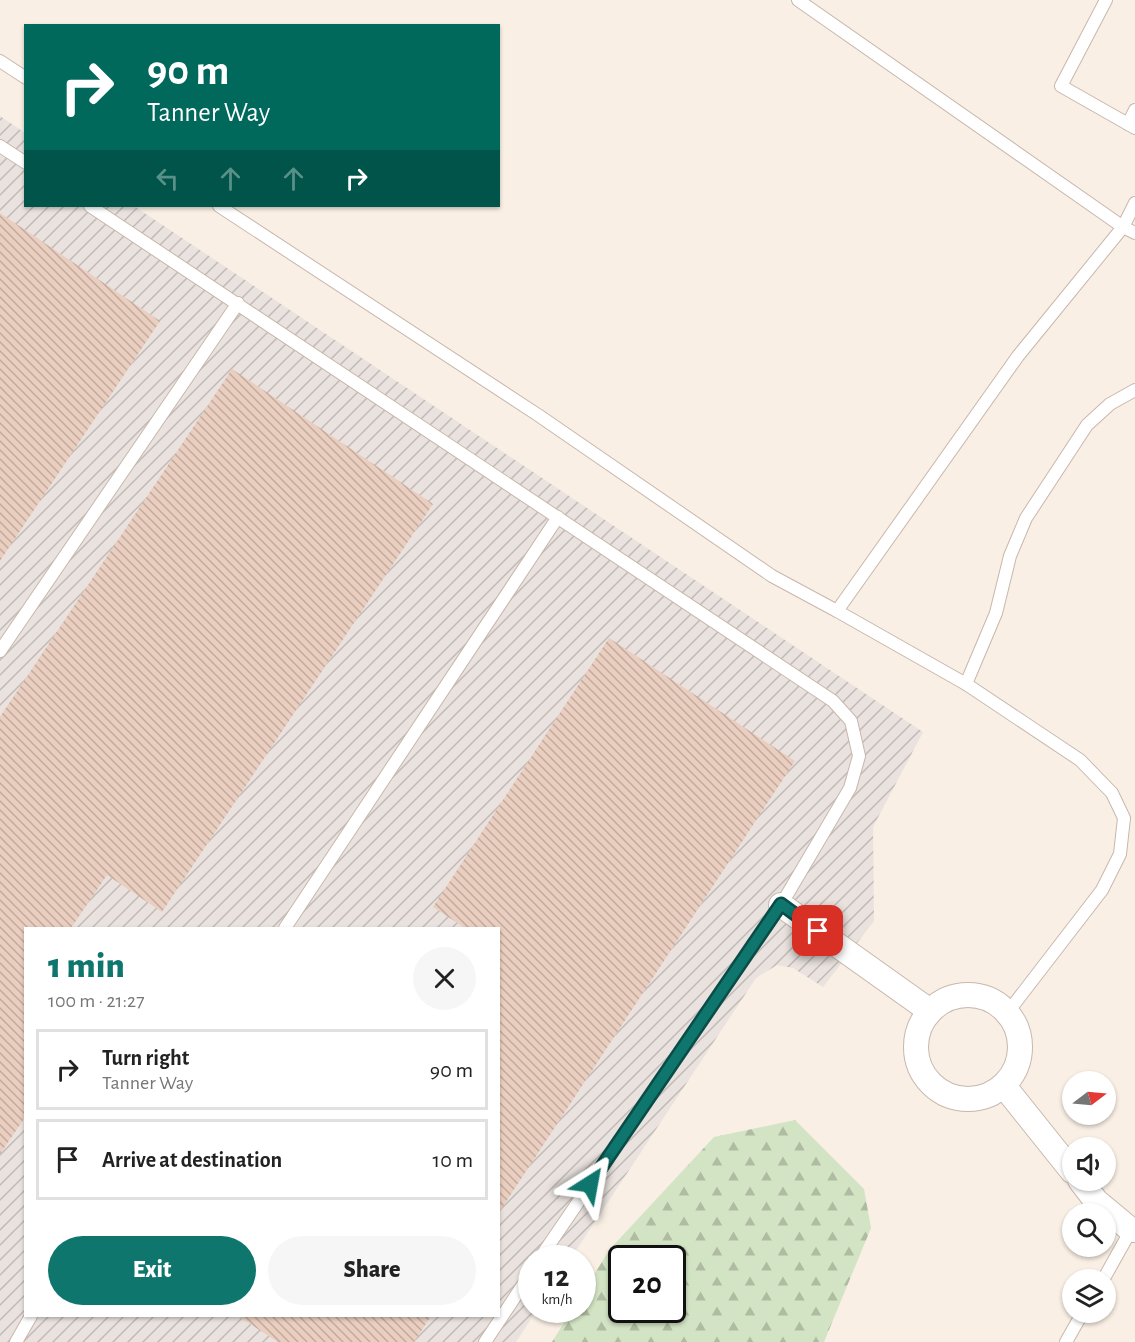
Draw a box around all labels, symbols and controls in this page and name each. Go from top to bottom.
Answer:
icon: right [48,48,126,126]
text: 90 m [147,50,229,92]
text: Tanner Way [147,99,270,126]
icon: left [151,162,184,195]
icon: ahead [214,162,247,195]
icon: ahead [277,162,310,195]
icon: right [340,162,373,195]
pin [792,905,843,956]
icon: arrive [801,914,834,947]
button: close [413,947,476,1010]
text: 1 min [48,948,125,984]
text: 100 m · 21:27 [48,991,144,1011]
text: Turn right [102,1047,189,1069]
icon: right [51,1053,84,1086]
text: 90 m [430,1059,473,1081]
north arrow [1062,1071,1116,1125]
map controls [1062,1071,1116,1323]
text: Tanner Way [102,1073,193,1093]
button: sound [1062,1137,1116,1191]
icon: arrive [51,1143,84,1176]
text: Arrive at destination [102,1149,282,1171]
text: 10 m [433,1149,473,1171]
position arrow [558,1152,622,1216]
button: search [1062,1203,1116,1257]
button: Exit [48,1236,256,1305]
button: Share [268,1236,476,1305]
speed limit sign: 20 [608,1245,686,1323]
text: 12 [545,1262,569,1292]
button: layers [1062,1269,1116,1323]
text: km/h [542,1292,572,1307]

